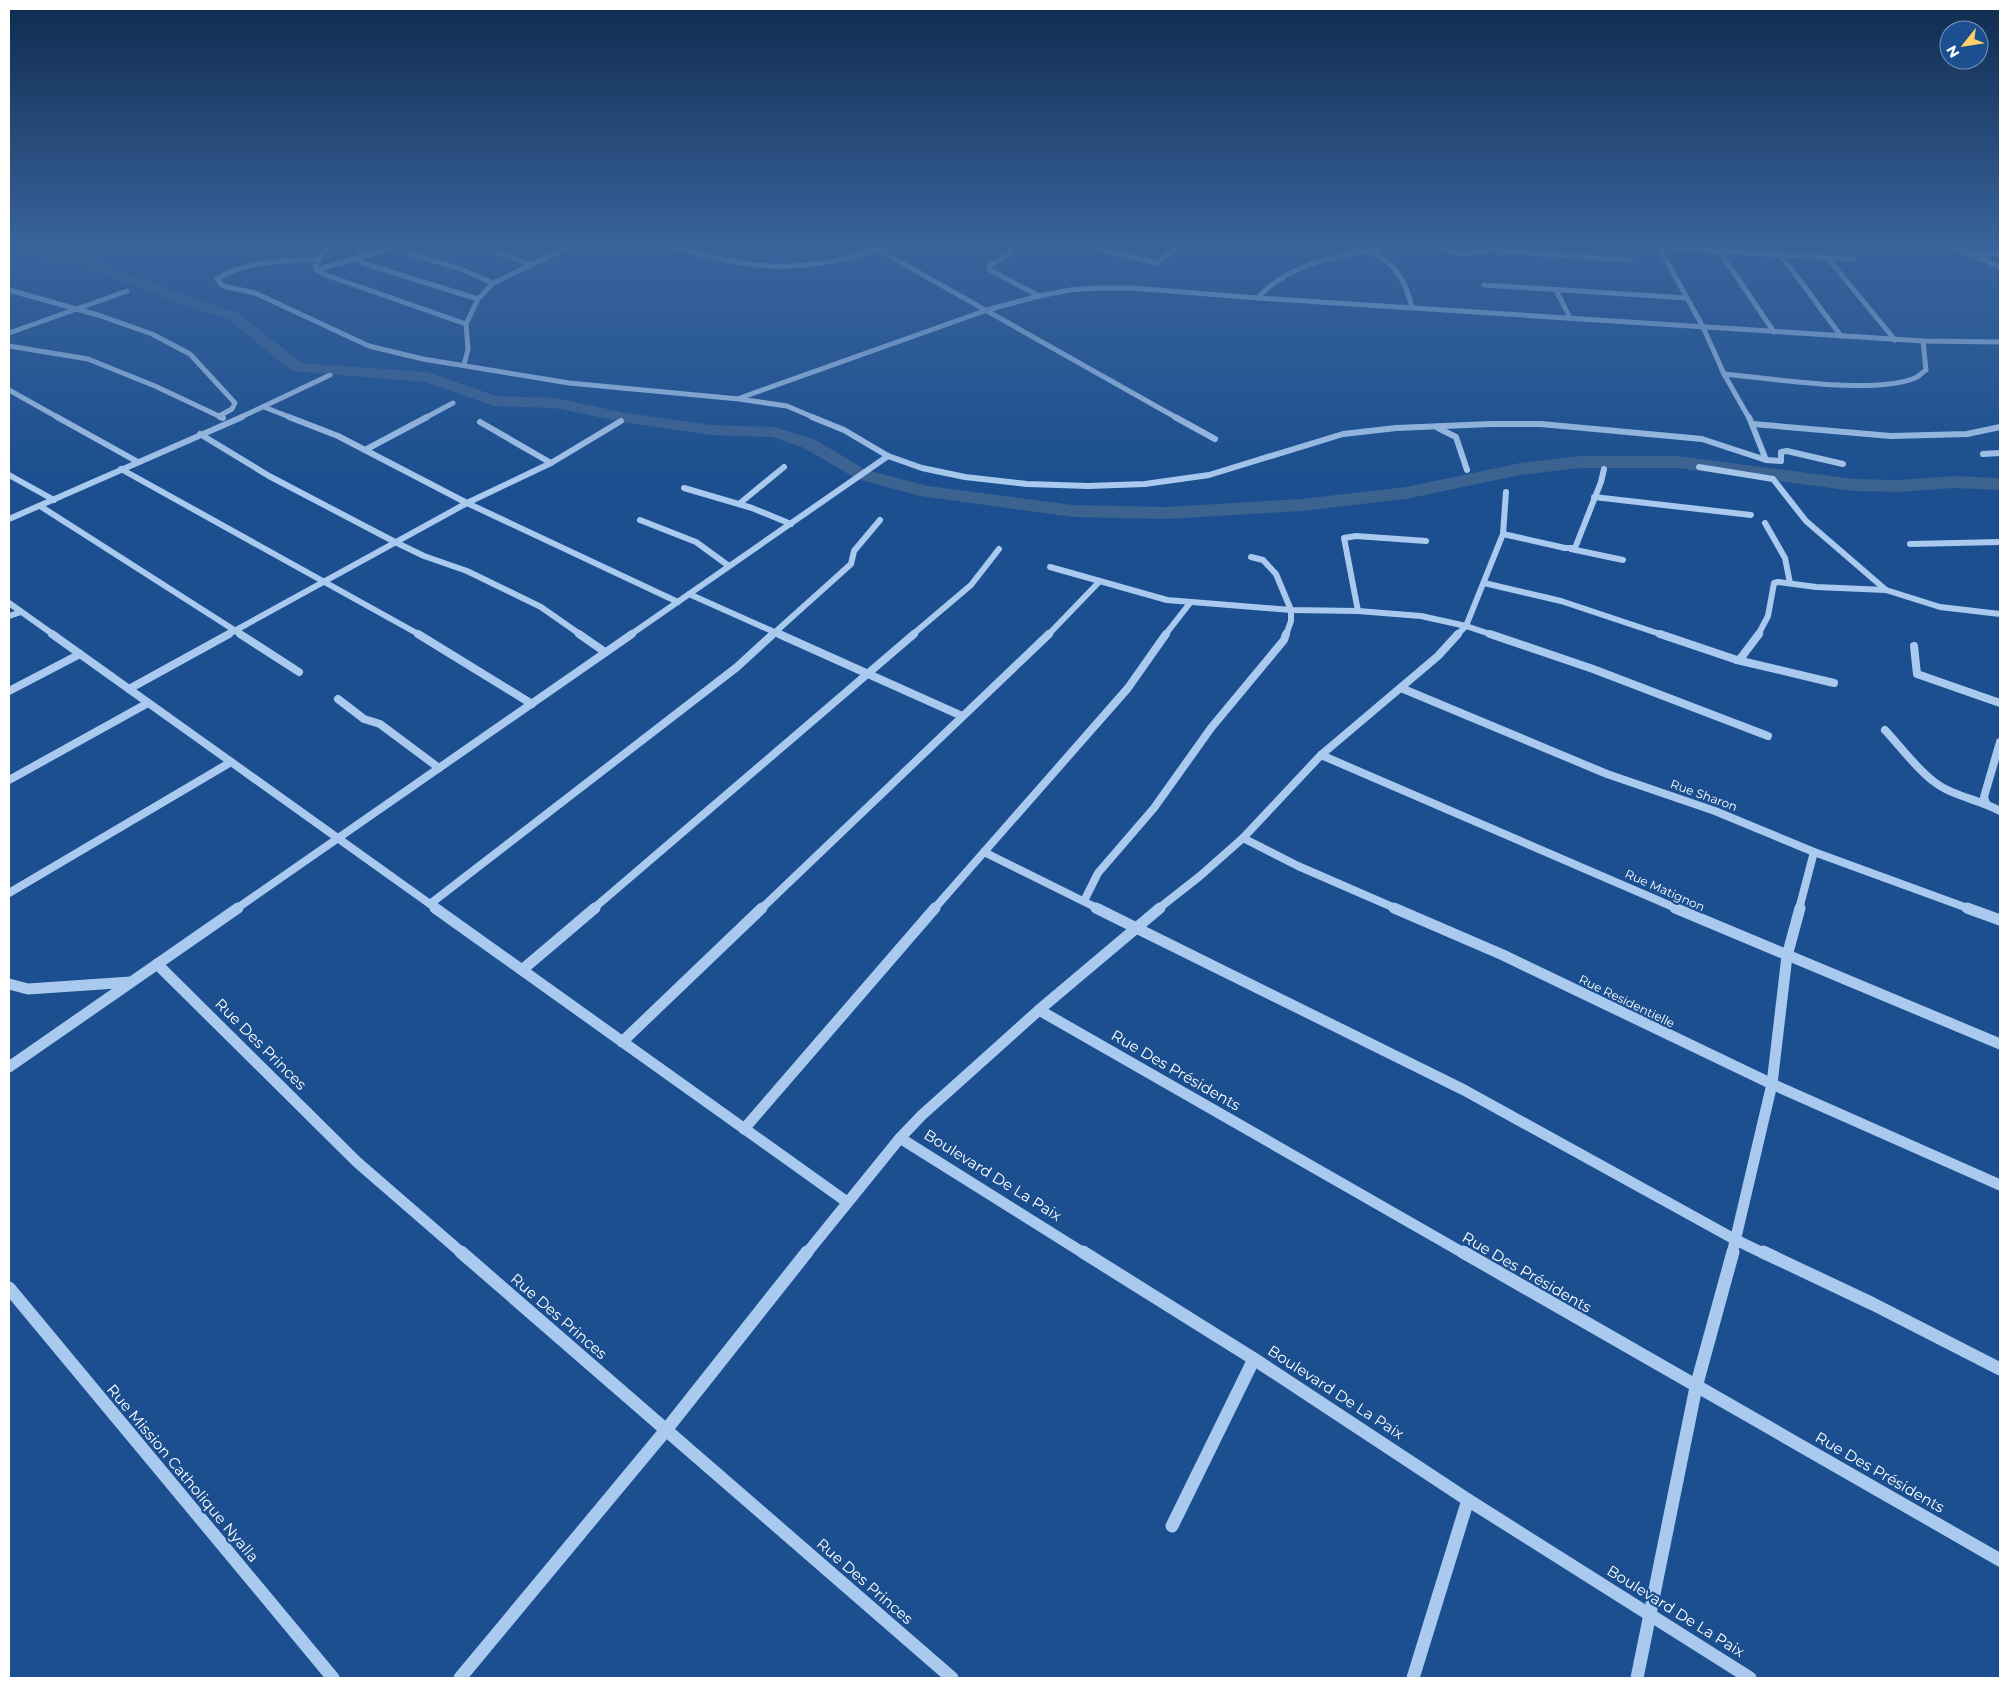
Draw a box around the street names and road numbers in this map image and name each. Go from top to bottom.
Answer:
street label: Rue Sharon [1669,776,1739,814]
street label: Rue Matignon [1623,866,1707,914]
street label: Rue Residentielle [1577,971,1677,1031]
street label: Rue Des Princes [211,994,311,1094]
street label: Rue Des Présidents [1108,1025,1244,1115]
street label: Boulevard De La Paix [921,1125,1065,1225]
street label: Rue Des Présidents [1459,1227,1595,1317]
street label: Rue Des Princes [507,1269,611,1363]
street label: Boulevard De La Paix [1264,1341,1408,1443]
street label: Rue Mission Catholique Nyalla [103,1380,263,1566]
street label: Rue Des Présidents [1812,1427,1948,1517]
street label: Rue Des Princes [813,1534,917,1628]
street label: Boulevard De La Paix [1604,1561,1748,1661]

